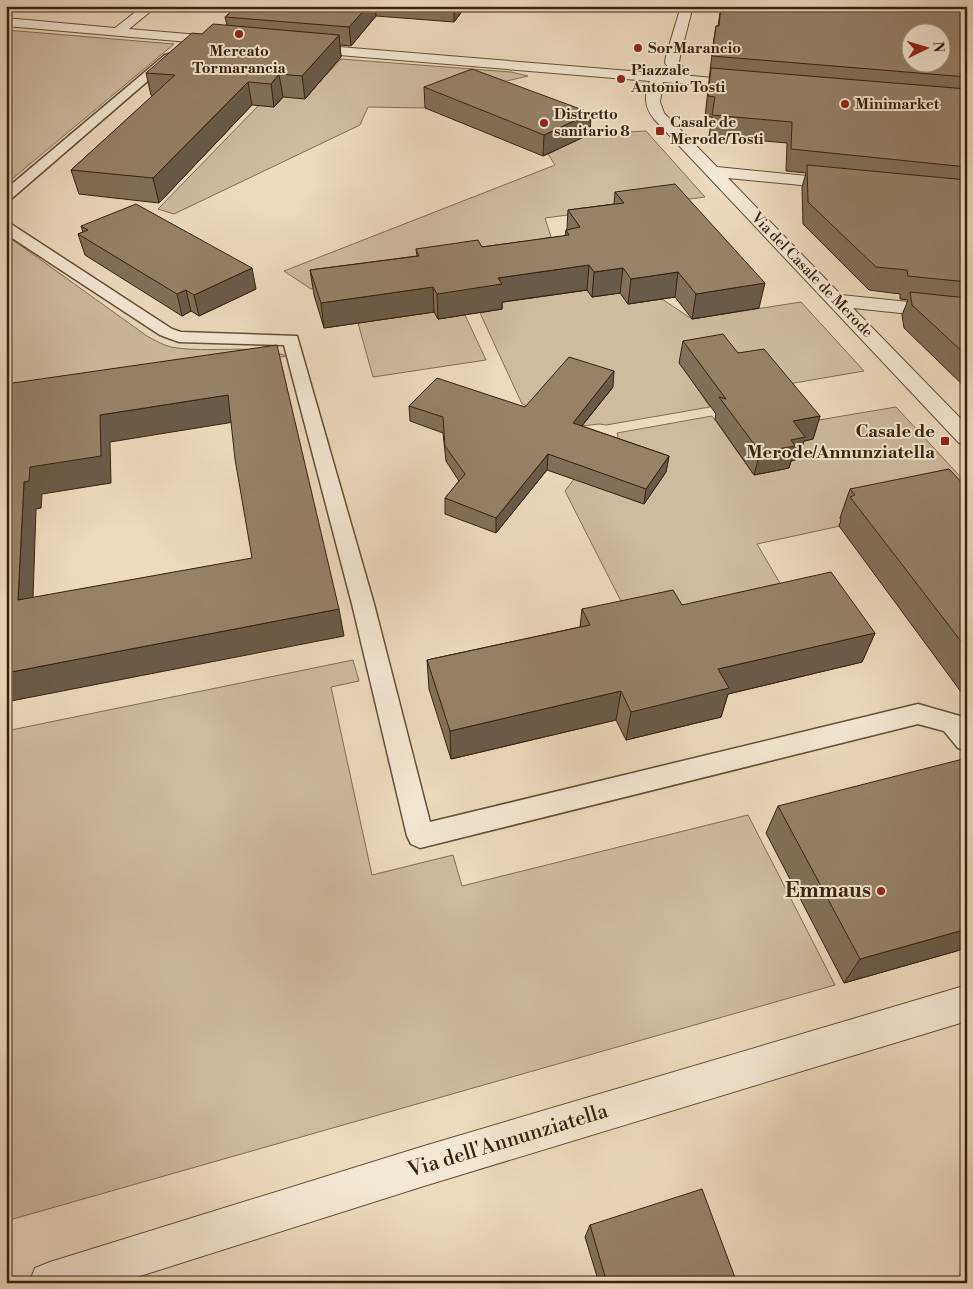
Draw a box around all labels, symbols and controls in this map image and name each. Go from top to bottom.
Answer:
north arrow [900,22,950,72]
marker: Mercato Tormarancia [233,28,245,40]
place label: SorMarancio [648,39,741,58]
text: N [929,41,947,53]
place label: Mercato Tormarancia [192,42,287,78]
marker: SorMarancio [632,42,644,54]
place label: Piazzale Antonio Tosti [630,61,726,97]
marker: Piazzale Antonio Tosti [615,73,627,85]
place label: Minimarket [855,95,940,114]
marker: Minimarket [839,98,851,110]
place label: Distretto sanitario 8 [554,105,630,141]
place label: Casale de Merode/Tosti [670,113,764,149]
marker: Distretto sanitario 8 [538,117,550,129]
marker: Casale de Merode/Tosti [654,125,666,137]
street label: Via del Casale de Merode [746,208,877,342]
place label: Casale de Merode/Annunziatella [746,420,935,464]
marker: Casale de Merode/Annunziatella [939,435,951,447]
place label: Emmaus [785,878,871,904]
marker: Emmaus [875,885,887,897]
street label: Via dell'Annunziatella [404,1098,612,1184]

